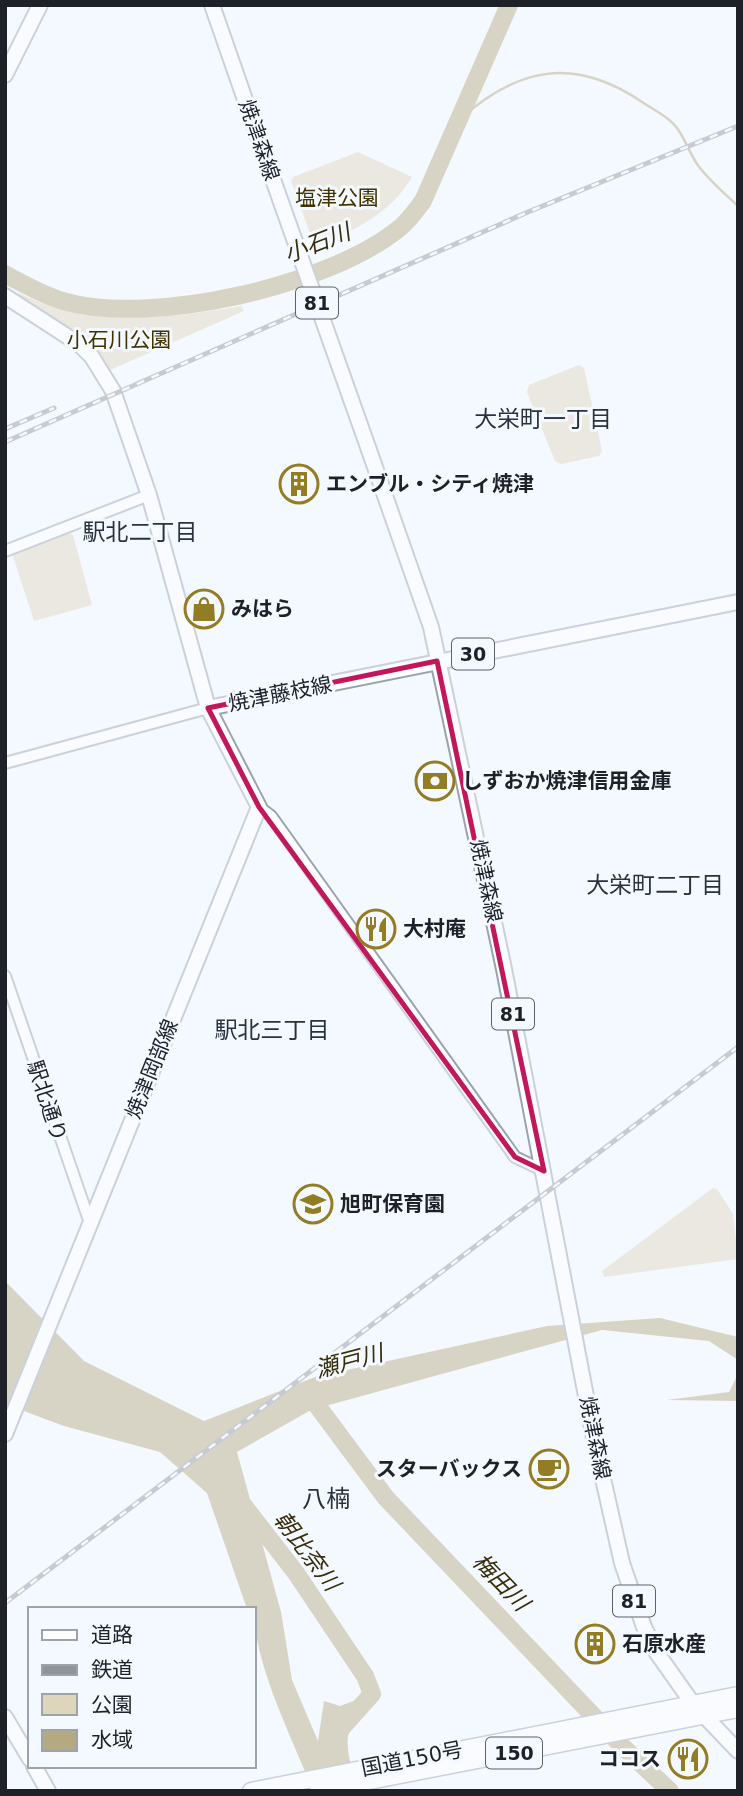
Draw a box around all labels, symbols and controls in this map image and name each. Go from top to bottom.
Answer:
street label: 焼津森線 [234,96,284,184]
park label: 塩津公園 [295,186,379,210]
water label: 小石川 [280,217,357,268]
road number: 81 [296,288,338,318]
park label: 小石川公園 [67,328,172,352]
district label: 大栄町一丁目 [474,406,612,432]
building icon: エンブル・シティ焼津 [278,463,320,505]
place label: エンブル・シティ焼津 [326,472,534,496]
district label: 駅北二丁目 [83,519,198,545]
shop icon: みはら [183,588,225,630]
place label: みはら [231,597,294,621]
road number: 30 [452,638,494,670]
street label: 焼津藤枝線 [226,672,334,716]
bank icon: しずおか焼津信用金庫 [414,760,456,802]
place label: しずおか焼津信用金庫 [462,769,672,793]
street label: 焼津森線 [466,837,506,925]
district label: 大栄町二丁目 [586,872,724,898]
restaurant icon: 大村庵 [355,908,397,950]
place label: 大村庵 [403,917,466,941]
road number: 81 [492,998,534,1030]
street label: 焼津岡部線 [121,1016,183,1122]
district label: 駅北三丁目 [215,1017,330,1043]
street label: 駅北通り [23,1057,71,1145]
school or university icon: 旭町保育園 [292,1183,334,1225]
place label: 旭町保育園 [340,1192,445,1216]
water label: 瀬戸川 [312,1339,389,1382]
street label: 焼津森線 [575,1394,615,1482]
cafe icon: スターバックス [528,1448,570,1490]
place label: スターバックス [376,1457,522,1481]
district label: 八楠 [302,1485,350,1513]
water label: 朝比奈川 [269,1506,347,1598]
water label: 梅田川 [468,1548,536,1618]
road number: 81 [613,1586,655,1616]
legend [28,1607,256,1768]
text: 道路 [91,1623,133,1647]
building icon: 石原水産 [574,1623,616,1665]
place label: 石原水産 [622,1632,706,1656]
text: 鉄道 [91,1658,133,1682]
text: 公園 [91,1693,133,1717]
text: 水域 [91,1728,133,1752]
street label: 国道150号 [359,1737,465,1781]
road number: 150 [486,1737,542,1768]
restaurant icon: ココス [667,1738,709,1780]
place label: ココス [598,1747,661,1771]

